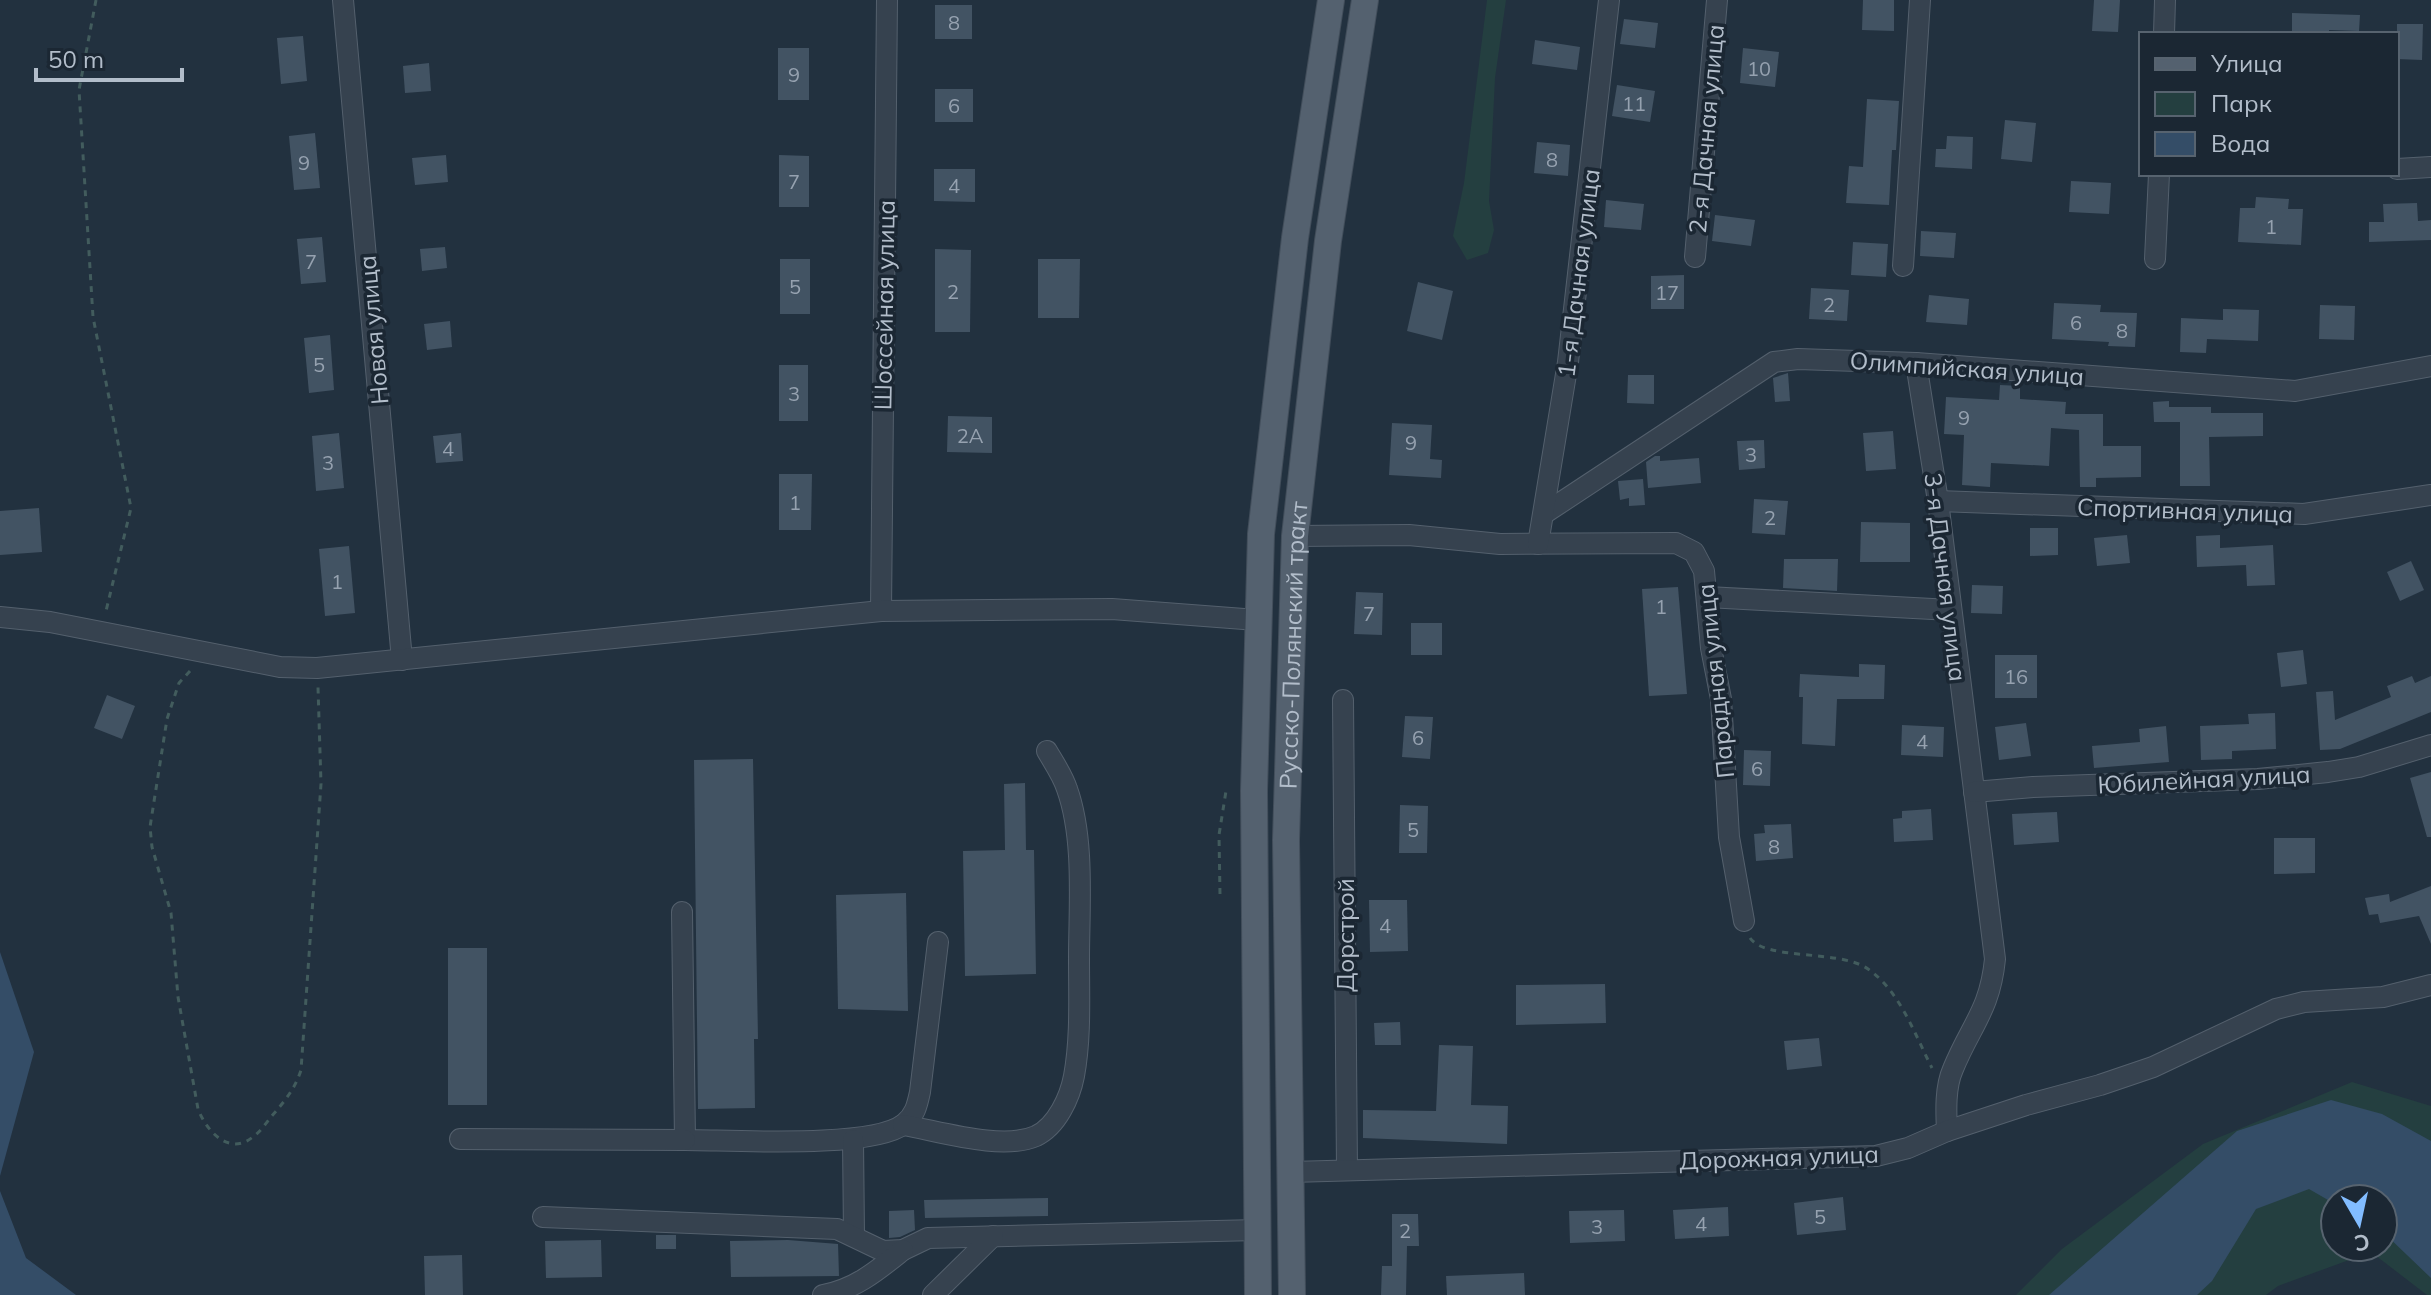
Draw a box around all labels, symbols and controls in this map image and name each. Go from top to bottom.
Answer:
house number: 8 [948,10,960,35]
street label: 2-я Дачная улица [1682,23,1730,235]
scale bar [36,32,182,82]
legend [2139,32,2399,176]
text: 50 m [48,44,104,74]
text: Улица [2210,48,2283,78]
house number: 10 [1747,56,1771,81]
house number: 9 [788,62,800,87]
text: Парк [2211,88,2272,118]
house number: 11 [1622,91,1646,116]
house number: 6 [948,93,960,118]
text: Вода [2211,128,2271,158]
house number: 8 [1546,147,1558,172]
house number: 9 [298,150,310,175]
street label: 1-я Дачная улица [1550,167,1606,379]
house number: 7 [788,169,800,194]
house number: 4 [948,173,960,198]
street label: Шоссейная улица [867,200,901,410]
house number: 1 [2265,214,2277,239]
house number: 7 [305,249,317,274]
street label: Новая улица [352,254,394,406]
house number: 5 [789,274,801,299]
house number: 2 [947,279,959,304]
house number: 17 [1655,280,1679,305]
house number: 2 [1823,292,1835,317]
house number: 6 [2070,310,2082,335]
house number: 8 [2116,318,2128,343]
street label: Олимпийская улица [1849,345,2085,391]
house number: 5 [313,352,325,377]
house number: 3 [788,381,800,406]
house number: 9 [1958,405,1970,430]
house number: 2А [957,423,984,448]
house number: 9 [1405,430,1417,455]
house number: 4 [442,436,454,461]
house number: 3 [1745,442,1757,467]
house number: 3 [322,450,334,475]
street label: 3-я Дачная улица [1918,471,1974,683]
house number: 1 [789,490,801,515]
street label: Спортивная улица [2076,491,2294,529]
street label: Русско-Полянский тракт [1273,500,1314,789]
house number: 2 [1764,505,1776,530]
house number: 1 [331,569,343,594]
street label: Парадная улица [1690,582,1740,780]
house number: 1 [1655,594,1667,619]
house number: 7 [1363,601,1375,626]
house number: 16 [2004,664,2028,689]
house number: 6 [1412,725,1424,750]
house number: 4 [1916,729,1928,754]
house number: 6 [1751,756,1763,781]
street label: Юбилейная улица [2097,758,2311,800]
house number: 5 [1407,817,1419,842]
house number: 8 [1768,834,1780,859]
street label: Дорстрой [1330,878,1360,992]
house number: 4 [1379,913,1391,938]
street label: Дорожная улица [1679,1139,1879,1175]
north arrow [2319,1183,2399,1263]
house number: 5 [1814,1204,1826,1229]
house number: 4 [1695,1211,1707,1236]
house number: 3 [1591,1214,1603,1239]
house number: 2 [1399,1218,1411,1243]
text: С [2352,1228,2372,1258]

